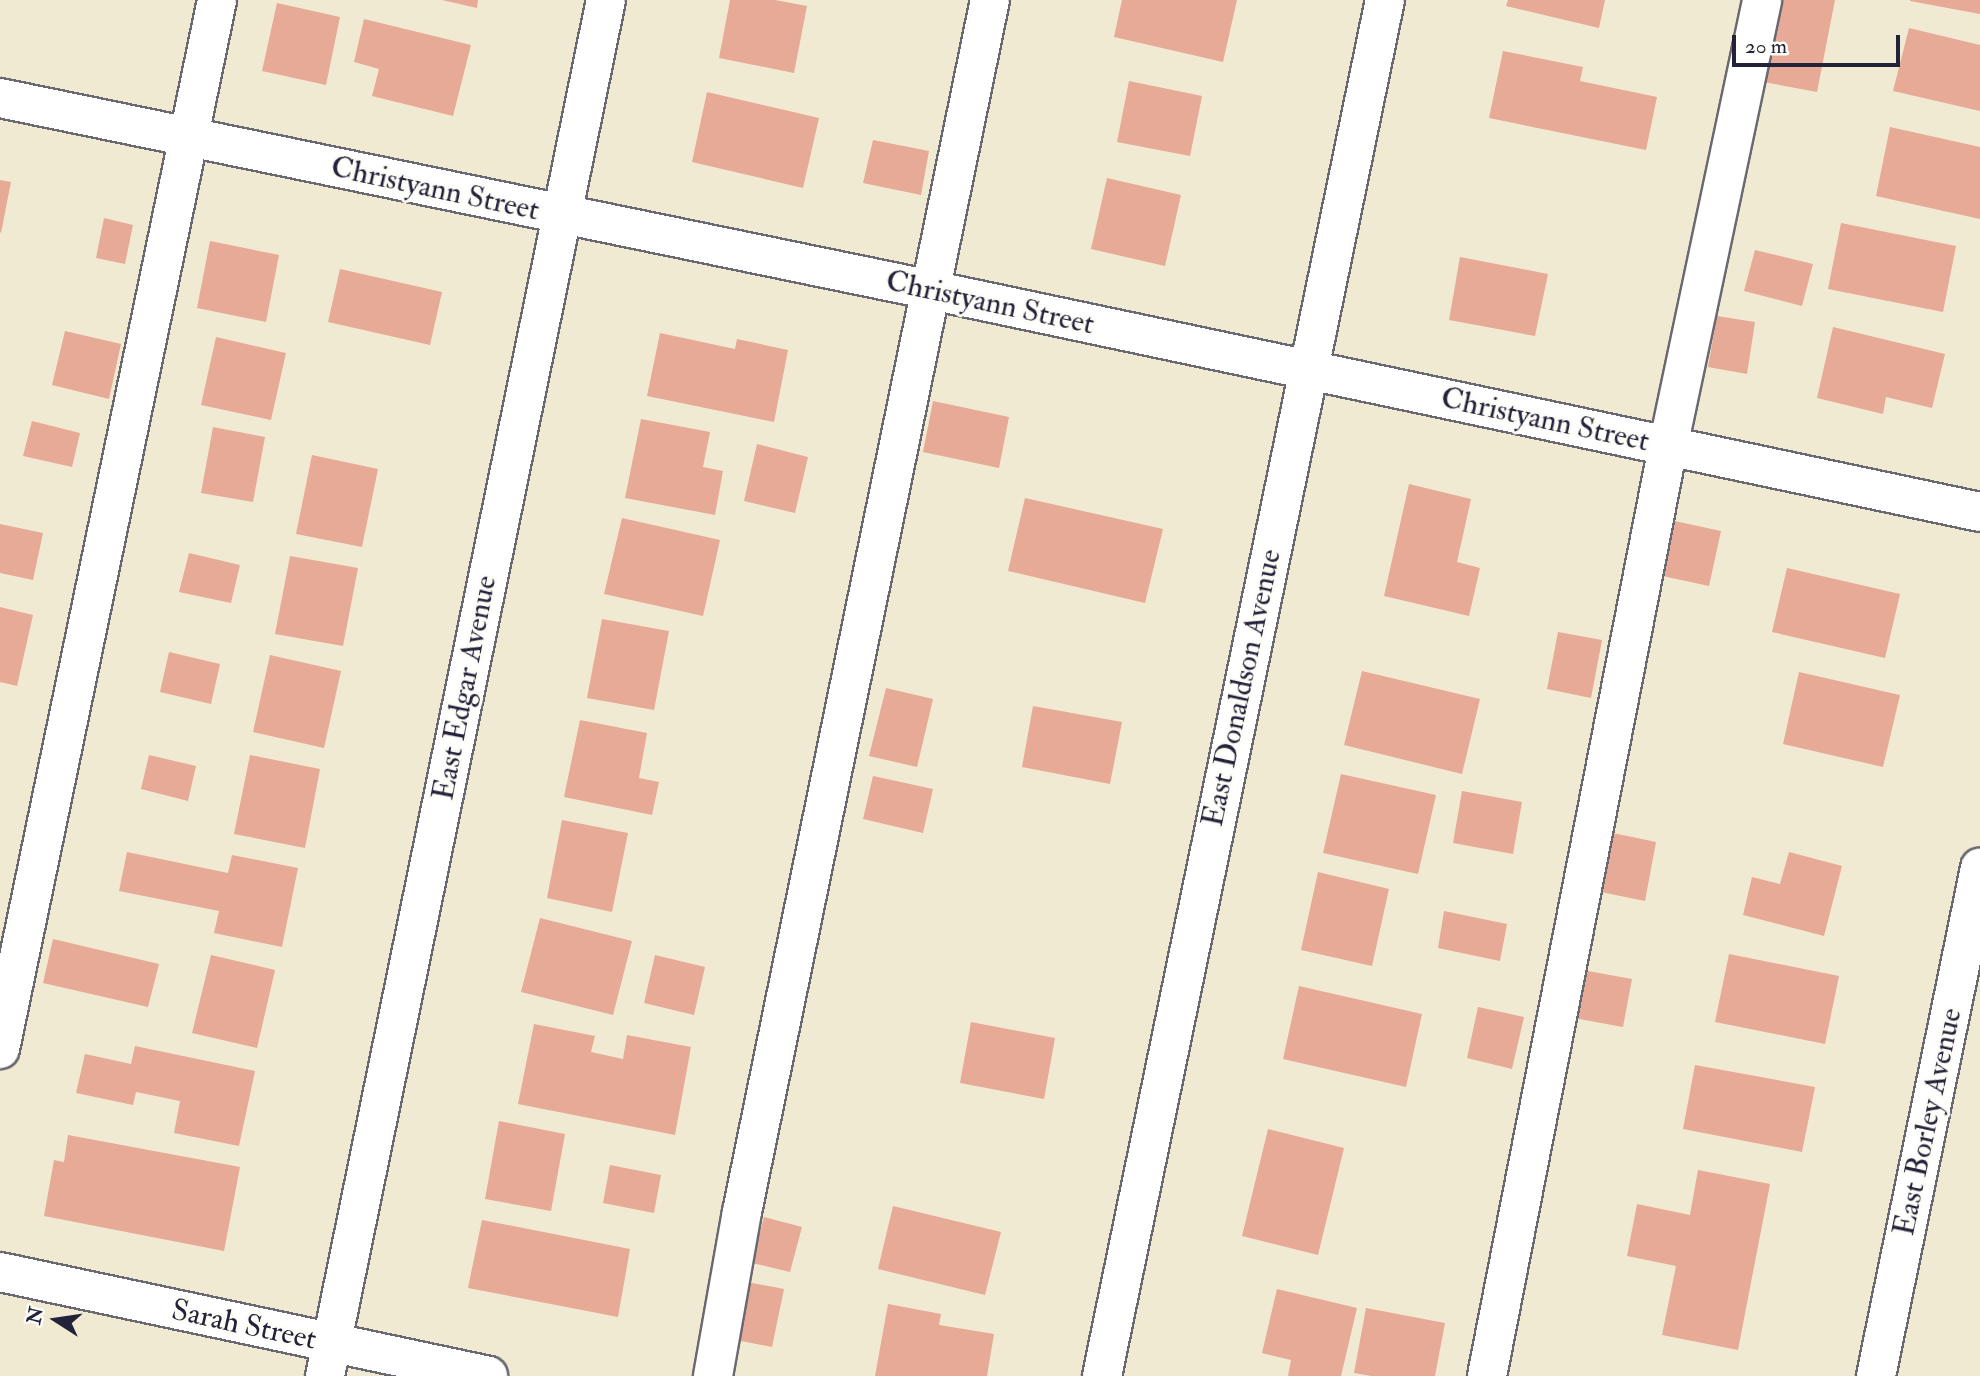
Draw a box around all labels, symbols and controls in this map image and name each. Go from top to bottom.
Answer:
scale bar [1735,21,1903,65]
text: 20 m [1745,33,1787,60]
street label: Christyann Street [328,149,542,229]
street label: Christyann Street [883,263,1097,343]
street label: Christyann Street [1438,380,1652,460]
street label: East Donaldson Avenue [1195,546,1289,830]
street label: East Edgar Avenue [426,573,504,803]
street label: East Borley Avenue [1886,1005,1970,1239]
north arrow [21,1285,91,1355]
street label: Sarah Street [168,1292,320,1358]
text: N [22,1305,49,1326]

